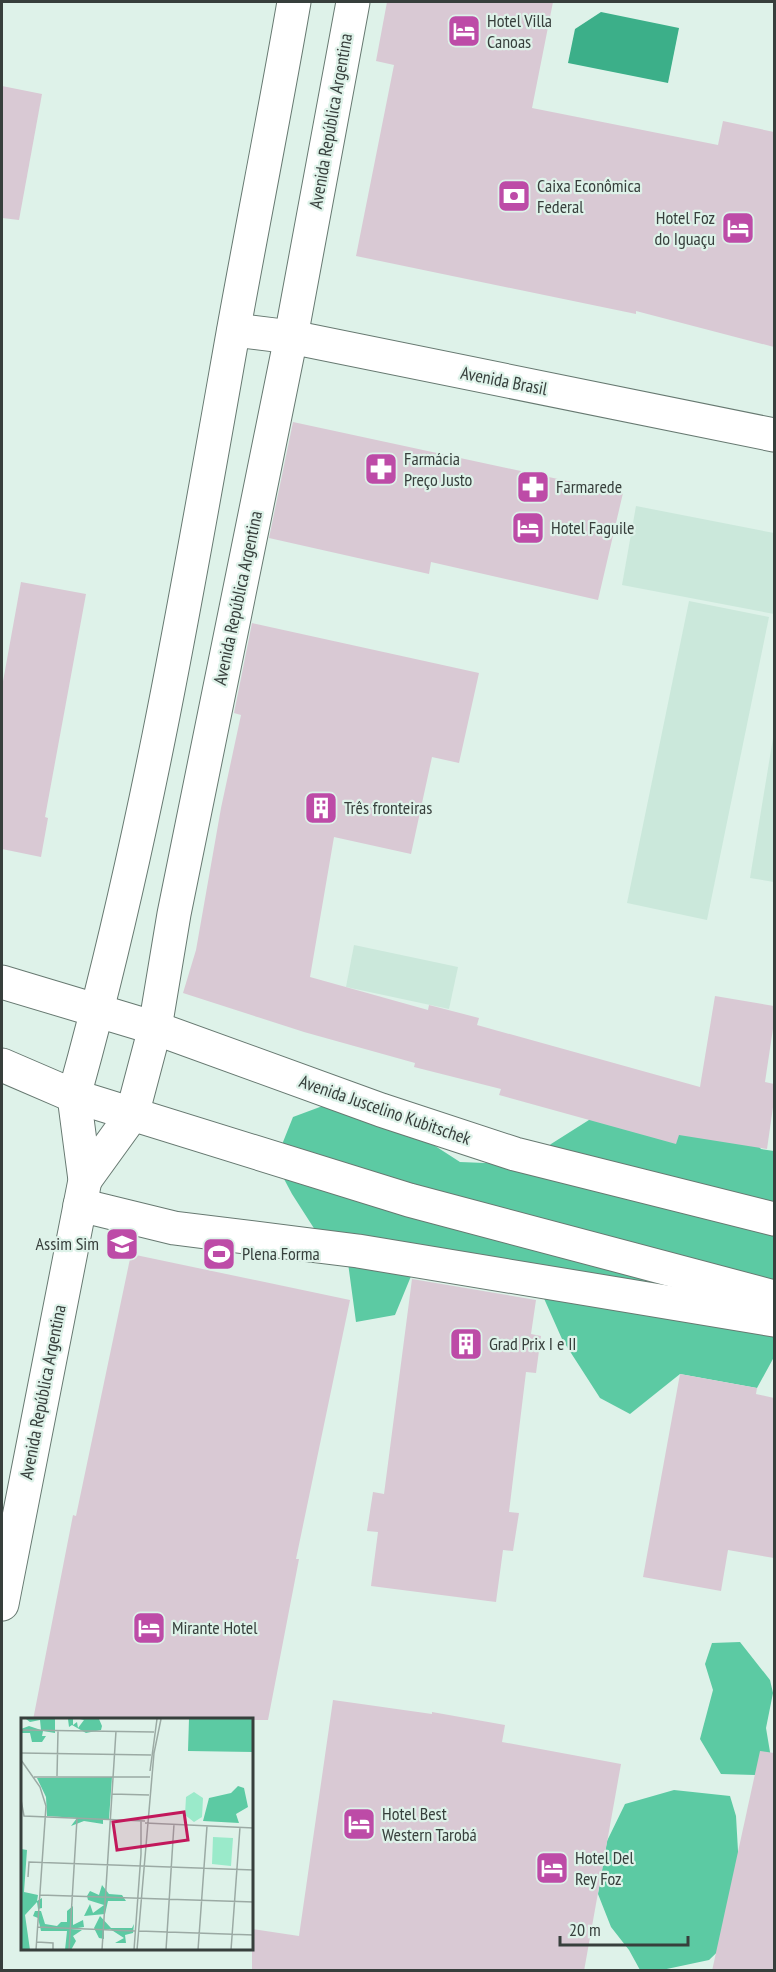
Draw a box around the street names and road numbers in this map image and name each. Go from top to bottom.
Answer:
street label: Avenida República Argentina [304,32,357,210]
street label: Avenida Brasil [459,361,550,400]
street label: Avenida República Argentina [208,509,267,687]
street label: Avenida Juscelino Kubitschek [296,1069,474,1150]
street label: Avenida República Argentina [14,1303,71,1481]

